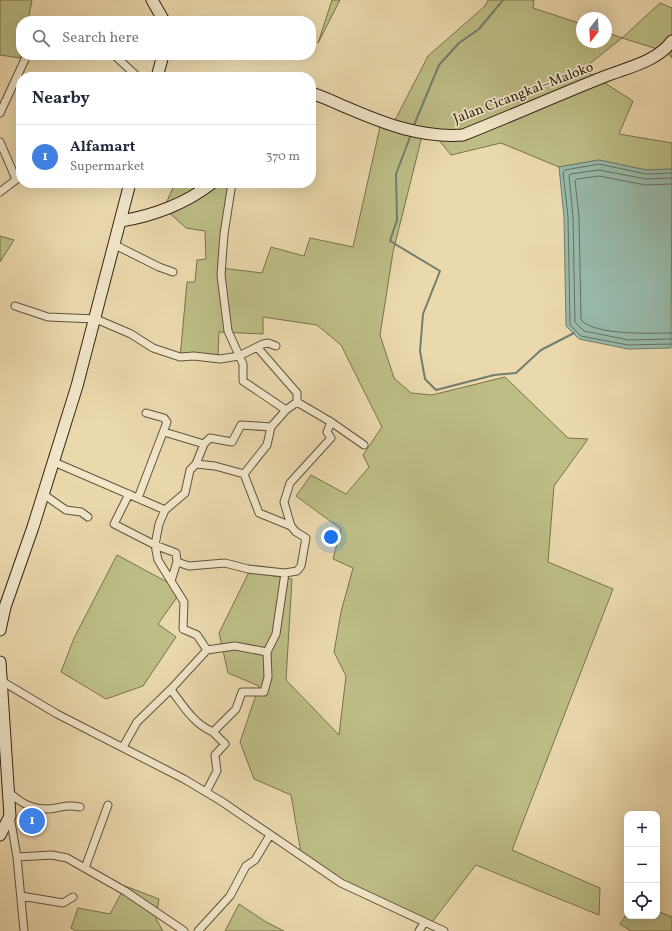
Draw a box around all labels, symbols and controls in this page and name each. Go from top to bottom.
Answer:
north arrow [576,12,612,48]
search box [16,16,316,60]
icon: search [30,27,52,49]
text: Search here [62,28,139,49]
street label: Jalan Cicangkal–Maloko [451,58,596,129]
text: Nearby [32,87,90,110]
text: Alfamart [70,137,135,158]
text: 1 [42,148,48,166]
text: 370 m [266,148,300,166]
text: Supermarket [70,158,145,176]
your location [321,527,341,547]
pin: 1 [19,806,45,836]
map controls [624,811,660,919]
button: + [624,811,660,847]
button: − [624,847,660,883]
button: locate [624,883,660,919]

